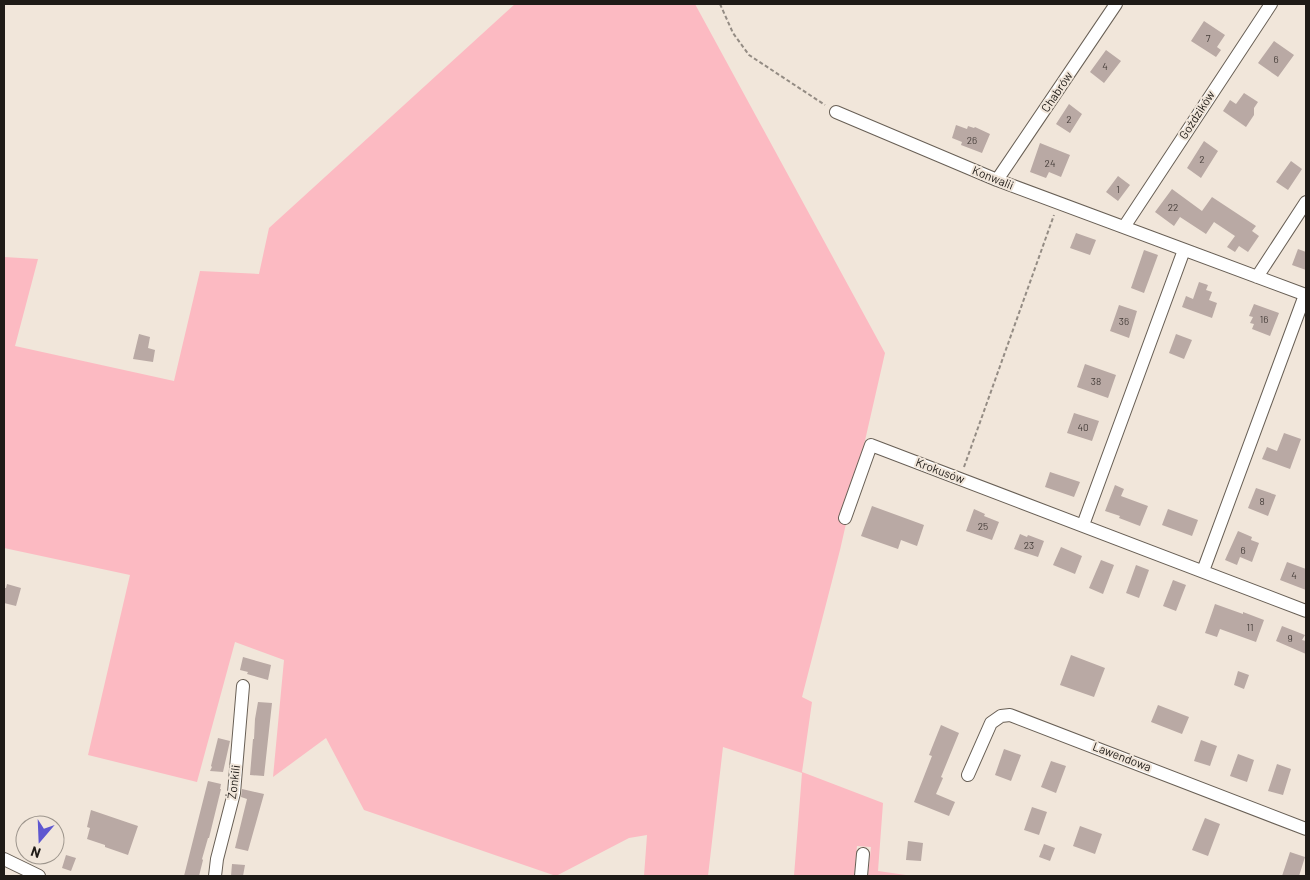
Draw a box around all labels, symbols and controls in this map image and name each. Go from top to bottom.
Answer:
house number: 7 [1206,32,1211,44]
house number: 6 [1273,53,1279,65]
house number: 4 [1102,60,1108,72]
street label: Chabrów [1038,68,1075,114]
street label: Goździków [1175,87,1217,141]
house number: 2 [1066,113,1072,125]
house number: 26 [967,134,977,146]
house number: 2 [1199,153,1205,165]
house number: 24 [1045,157,1055,169]
street label: Konwalii [971,162,1016,192]
house number: 1 [1116,183,1120,195]
house number: 22 [1168,201,1178,213]
house number: 16 [1260,313,1268,325]
house number: 36 [1119,315,1129,327]
house number: 38 [1091,375,1101,387]
house number: 40 [1077,421,1089,433]
street label: Krokusów [914,454,967,486]
house number: 8 [1259,495,1265,507]
house number: 25 [978,520,988,532]
house number: 23 [1024,539,1034,551]
house number: 6 [1240,544,1246,556]
house number: 4 [1291,569,1297,581]
house number: 11 [1246,621,1254,633]
house number: 9 [1287,632,1293,644]
street label: Lawendowa [1091,738,1154,774]
street label: Żonkili [224,764,242,800]
north arrow [15,815,65,865]
text: N [28,843,43,862]

